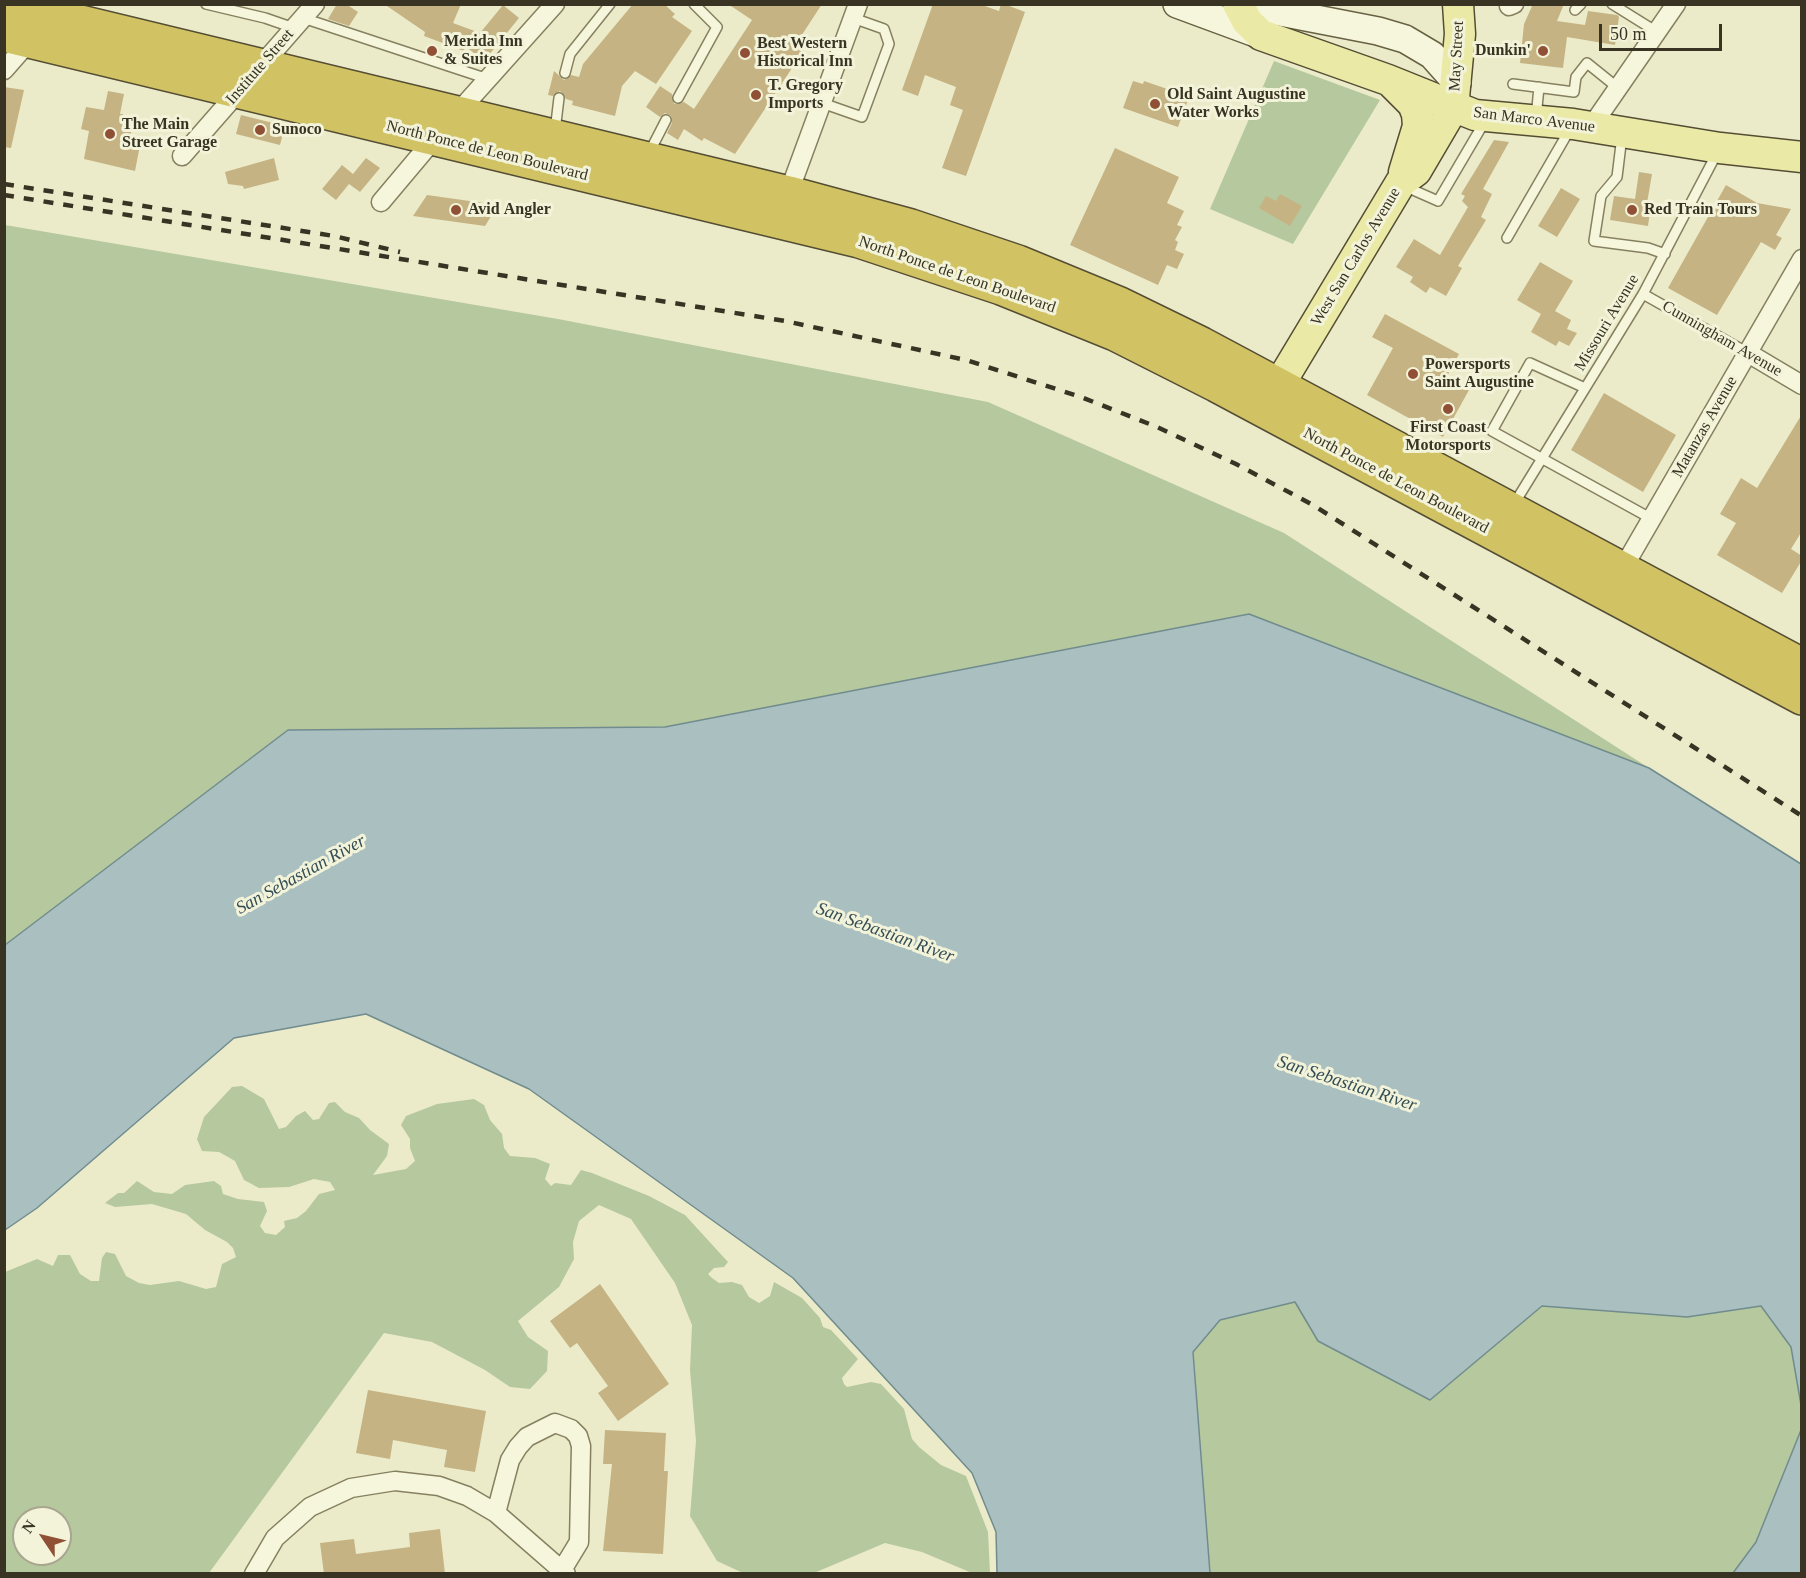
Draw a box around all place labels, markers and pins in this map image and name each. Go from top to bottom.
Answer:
place label: Merida Inn & Suites [444,32,523,70]
place label: Best Western Historical Inn [757,34,853,72]
place label: Dunkin' [1475,41,1531,61]
marker: Merida Inn & Suites [425,44,439,58]
marker: Dunkin' [1536,44,1550,58]
marker: Best Western Historical Inn [738,46,752,60]
place label: T. Gregory Imports [768,76,843,114]
place label: Old Saint Augustine Water Works [1167,85,1306,123]
marker: T. Gregory Imports [749,88,763,102]
marker: Old Saint Augustine Water Works [1148,97,1162,111]
place label: The Main Street Garage [122,115,217,153]
place label: Sunoco [272,120,322,140]
marker: Sunoco [253,123,267,137]
marker: The Main Street Garage [103,127,117,141]
place label: Avid Angler [468,200,551,220]
place label: Red Train Tours [1644,200,1757,220]
marker: Avid Angler [449,203,463,217]
marker: Red Train Tours [1625,203,1639,217]
place label: Powersports Saint Augustine [1425,355,1534,393]
marker: Powersports Saint Augustine [1406,367,1420,381]
marker: First Coast Motorsports [1441,402,1455,416]
place label: First Coast Motorsports [1405,418,1491,456]

